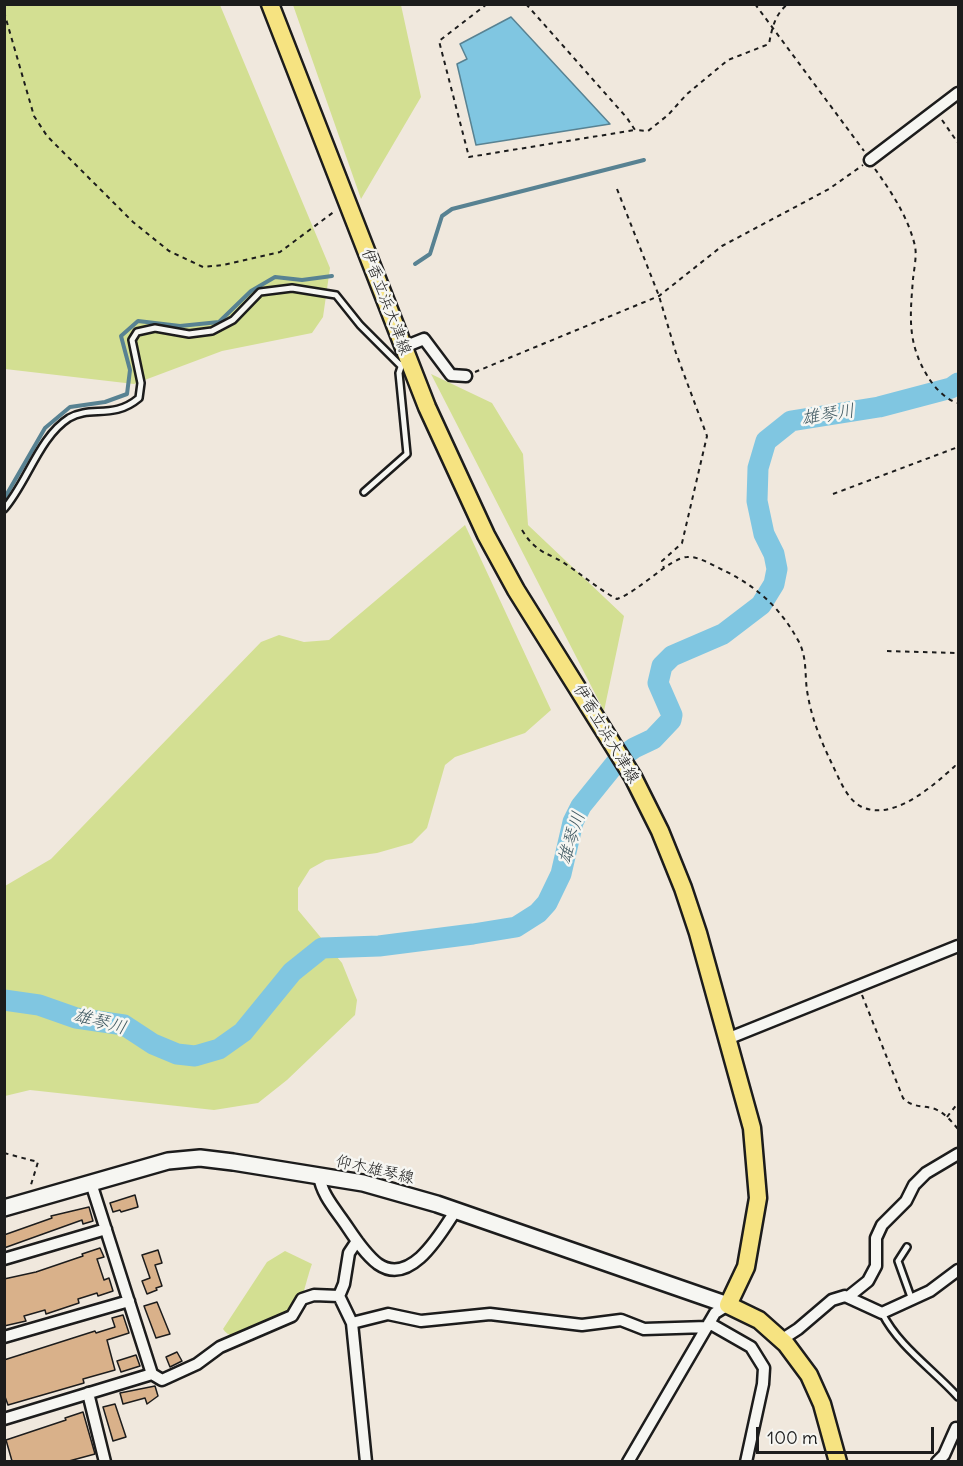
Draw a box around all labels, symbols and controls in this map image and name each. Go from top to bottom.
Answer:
street label: 伊香立浜大津線 [357,246,415,358]
water label: 雄琴川 [800,400,856,430]
street label: 伊香立浜大津線 [569,681,643,787]
water label: 雄琴川 [554,809,590,867]
water label: 雄琴川 [71,1005,129,1039]
street label: 仰木雄琴線 [334,1152,416,1188]
scale bar [759,1415,938,1453]
text: 100 m [767,1426,818,1449]

